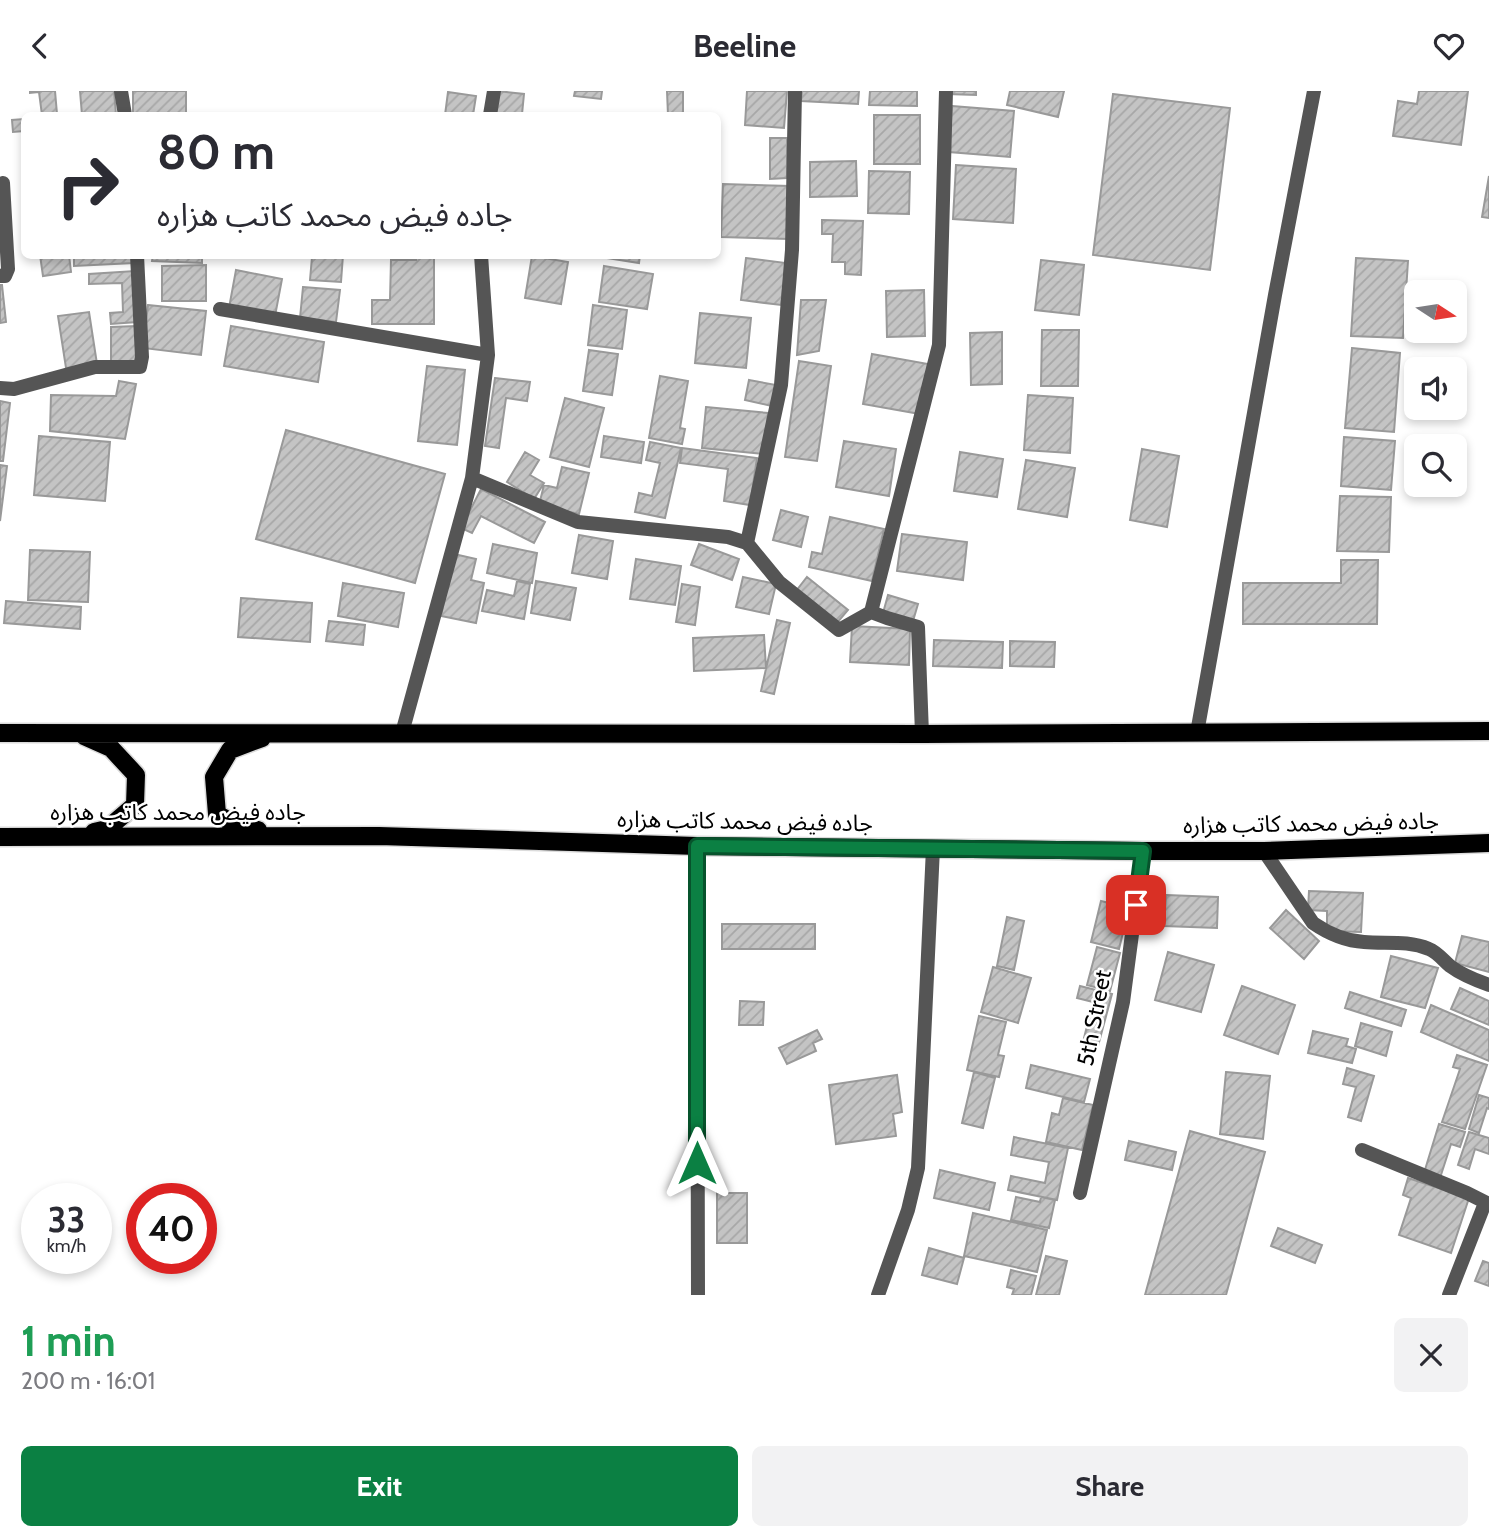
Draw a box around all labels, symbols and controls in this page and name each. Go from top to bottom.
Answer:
text: Beeline [693,26,796,65]
icon: back [21,27,59,65]
icon: heart [1430,27,1468,65]
text: 80 m [157,122,275,181]
icon: right [42,140,133,231]
text: جاده فیض محمد کاتب هزاره [157,195,513,234]
north arrow [1404,280,1466,343]
map controls [1404,280,1467,497]
button: sound [1404,357,1467,420]
button: search [1404,434,1467,497]
street label: جاده فیض محمد کاتب هزاره [50,798,306,826]
street label: جاده فیض محمد کاتب هزاره [617,805,873,837]
street label: جاده فیض محمد کاتب هزاره [1183,807,1439,839]
pin [1106,875,1166,935]
icon: arrive [1117,886,1155,924]
street label: 5th Street [1071,968,1117,1068]
position arrow [660,1126,734,1200]
speed limit sign: 40 [126,1183,217,1274]
text: 33 [48,1198,85,1241]
text: km/h [47,1235,86,1257]
text: 1 min [21,1315,116,1367]
button: close [1394,1318,1468,1392]
text: 200 m · 16:01 [21,1367,155,1395]
button: Exit [21,1446,738,1526]
button: Share [752,1446,1468,1526]

